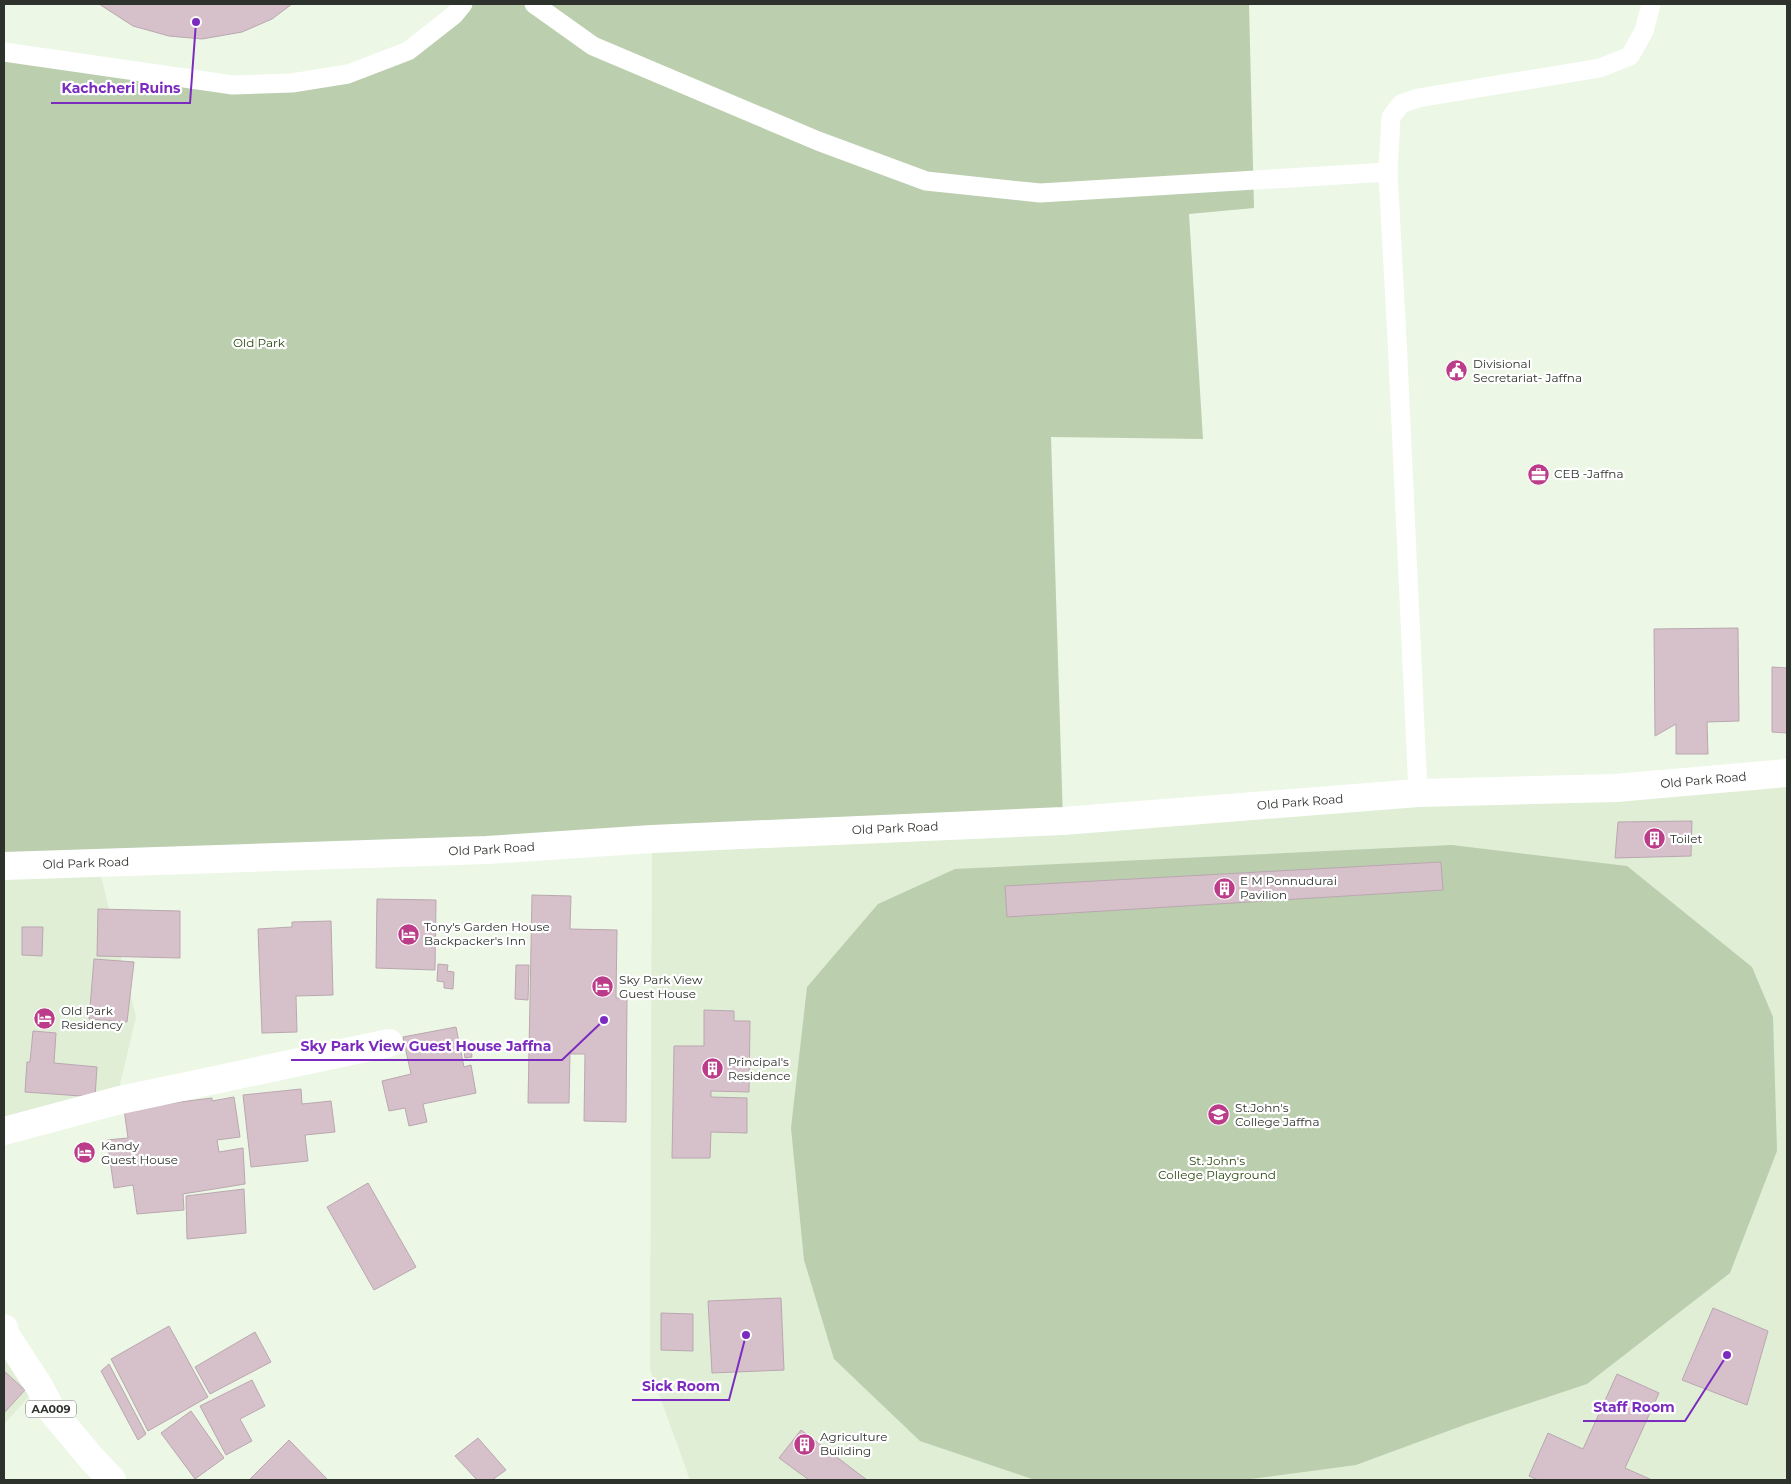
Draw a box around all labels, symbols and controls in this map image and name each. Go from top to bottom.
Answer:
callout: Kachcheri Ruins [51,74,190,103]
text: Kachcheri Ruins [61,79,181,97]
park label: Old Park [233,335,286,350]
place label: Divisional Secretariat- Jaffna [1473,356,1582,385]
public building icon: Divisional Secretariat- Jaffna [1445,359,1469,383]
office icon: CEB -Jaffna [1526,462,1550,486]
place label: CEB -Jaffna [1554,466,1624,481]
street label: Old Park Road [1660,769,1747,791]
street label: Old Park Road [1256,791,1344,813]
street label: Old Park Road [852,818,939,837]
building icon: Toilet [1642,827,1666,851]
place label: Toilet [1670,831,1702,846]
street label: Old Park Road [448,839,535,858]
street label: Old Park Road [42,854,129,872]
place label: E M Ponnudurai Pavilion [1240,873,1337,902]
building icon: E M Ponnudurai Pavilion [1212,876,1236,900]
place label: Tony's Garden House Backpacker's Inn [424,919,550,948]
hotel icon: Tony's Garden House Backpacker's Inn [396,922,420,946]
place label: Sky Park View Guest House [619,972,703,1001]
hotel icon: Sky Park View Guest House [591,975,615,999]
place label: Old Park Residency [61,1003,123,1032]
hotel icon: Old Park Residency [33,1006,57,1030]
callout: Sky Park View Guest House Jaffna [291,1031,562,1060]
text: Sky Park View Guest House Jaffna [301,1037,551,1055]
place label: Principal's Residence [728,1054,790,1083]
building icon: Principal's Residence [700,1057,724,1081]
place label: St.John's College Jaffna [1235,1100,1320,1129]
school or university icon: St.John's College Jaffna [1207,1103,1231,1127]
place label: Kandy Guest House [101,1138,178,1167]
hotel icon: Kandy Guest House [73,1141,97,1165]
park label: St. John's College Playground [1158,1153,1276,1182]
callout: Sick Room [632,1371,729,1400]
text: Sick Room [642,1377,720,1395]
callout: Staff Room [1583,1392,1685,1421]
text: Staff Room [1593,1398,1675,1416]
road number: AA009 [26,1400,76,1418]
place label: Agriculture Building [820,1429,888,1458]
building icon: Agriculture Building [792,1432,816,1456]

